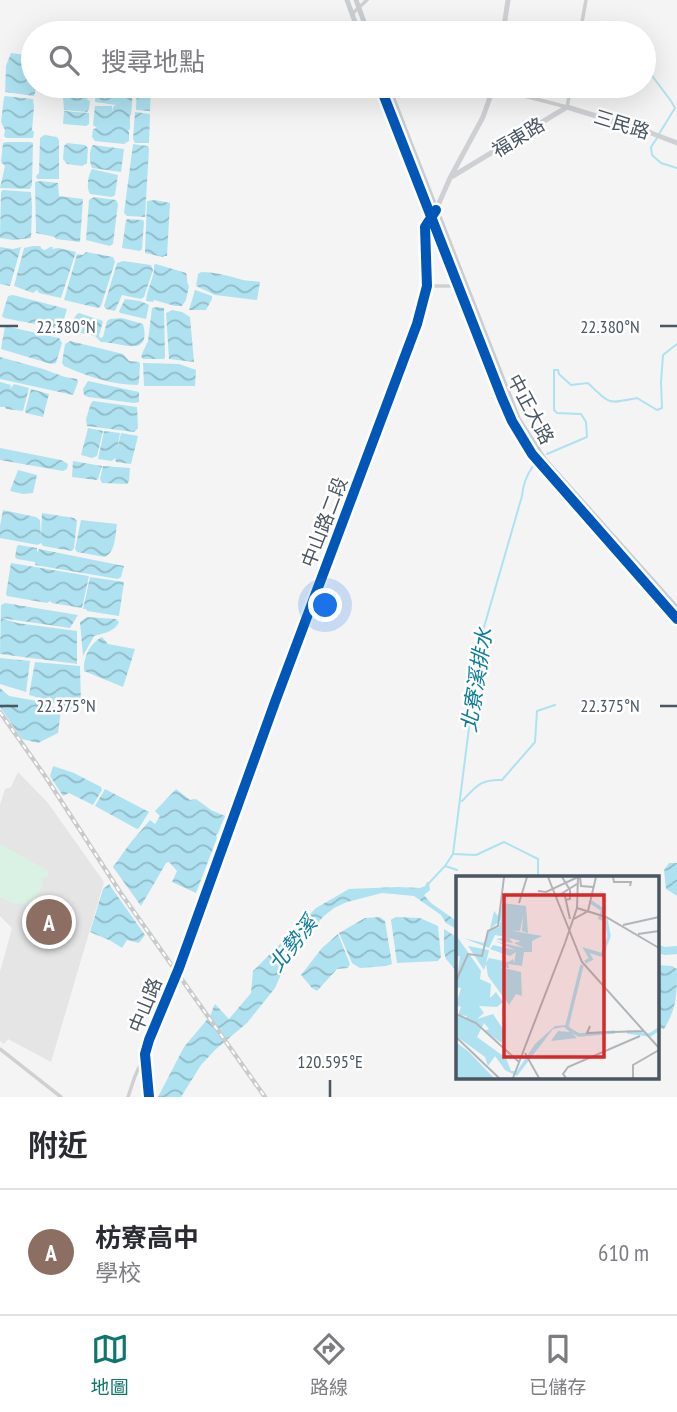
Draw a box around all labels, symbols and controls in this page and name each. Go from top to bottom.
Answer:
search box [21,21,656,98]
icon: search [45,41,83,79]
text: 搜尋地點 [101,45,205,78]
street label: 三民路 [591,104,653,144]
street label: 福東路 [487,112,549,162]
text: 22.380°N [36,315,96,338]
text: 22.380°N [580,315,640,338]
street label: 中正大路 [503,370,559,448]
street label: 中山路二段 [296,473,352,571]
your location [308,588,342,622]
water label: 北寮溪排水 [455,625,498,734]
text: 22.375°N [36,694,96,717]
text: 22.375°N [580,694,640,717]
inset map [456,876,660,1080]
pin: A [26,896,72,948]
water label: 北勢溪 [263,908,324,977]
street label: 中山路 [123,974,167,1036]
text: 120.595°E [297,1050,363,1073]
text: 附近 [28,1125,88,1164]
text: 枋寮高中 [95,1221,199,1254]
text: A [45,1238,57,1267]
text: 610 m [598,1238,649,1267]
text: 學校 [95,1258,141,1287]
tab: 地圖 [91,1330,129,1399]
tab: 路線 [310,1330,348,1399]
tab: 已儲存 [529,1330,586,1399]

